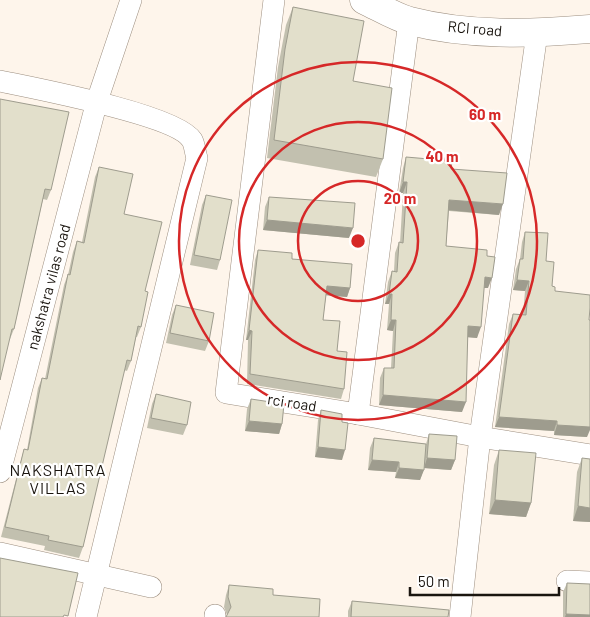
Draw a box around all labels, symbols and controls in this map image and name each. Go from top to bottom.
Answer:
street label: RCI road [447,17,503,39]
text: 60 m [469,105,501,123]
text: 40 m [425,147,459,165]
text: 20 m [384,189,416,207]
street label: nakshatra vilas road [23,222,73,352]
centre of rings [349,232,367,250]
street label: rci road [266,389,318,415]
district label: NAKSHATRA VILLAS [10,460,106,497]
scale bar [410,564,559,596]
text: 50 m [418,572,450,590]

